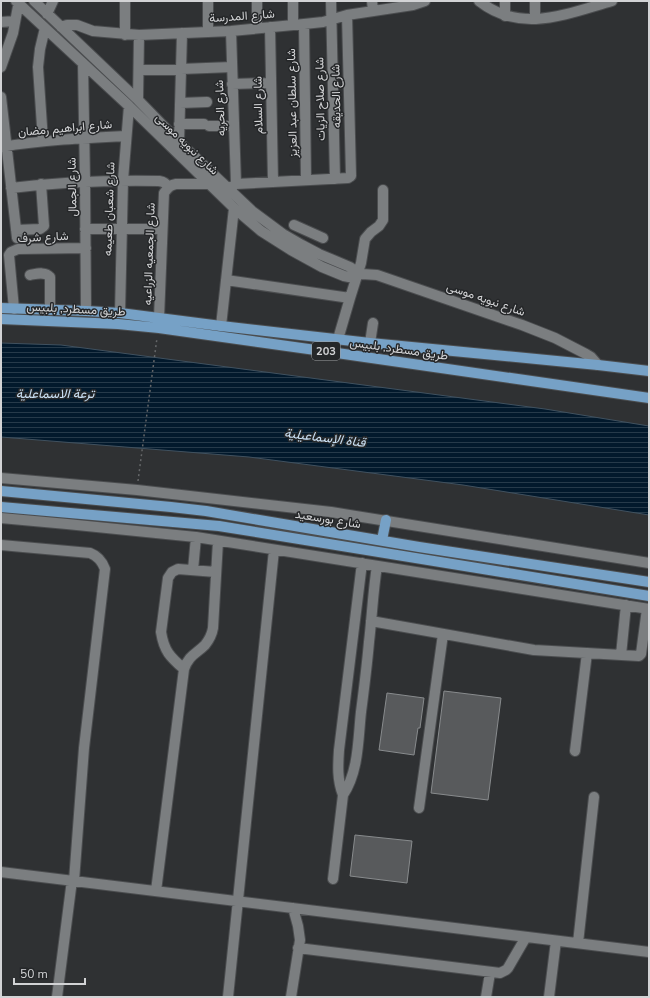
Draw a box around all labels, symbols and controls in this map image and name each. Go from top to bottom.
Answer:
street label: شارع المدرسة [209,6,275,27]
street label: شارع سلطان عبد العزيز [283,48,302,159]
street label: شارع صلاح الزيات [311,57,330,141]
street label: شارع الحديقه [327,64,346,128]
street label: شارع السلام [249,76,268,134]
street label: شارع الحريه [211,80,230,136]
street label: شارع نبويه موسى [151,110,222,179]
street label: شارع ابراهيم رمضان [17,116,113,141]
street label: شارع الجمال [63,157,82,217]
street label: شارع شعبان طعيمه [99,162,120,256]
street label: شارع الجمعيه الزراعيه [139,202,160,306]
street label: شارع شرف [17,228,69,247]
street label: شارع نبويه موسى [444,278,527,321]
street label: طريق مسطرد, بلبيس [26,298,126,320]
street label: طريق مسطرد, بلبيس [349,334,449,364]
road number: 203 [312,342,340,360]
water label: ترعة الاسماعلية [16,385,96,403]
water label: قناة الإسماعيلية [283,424,368,452]
street label: شارع بورسعيد [294,506,362,533]
scale bar [14,960,85,986]
text: 50 m [20,966,48,982]

